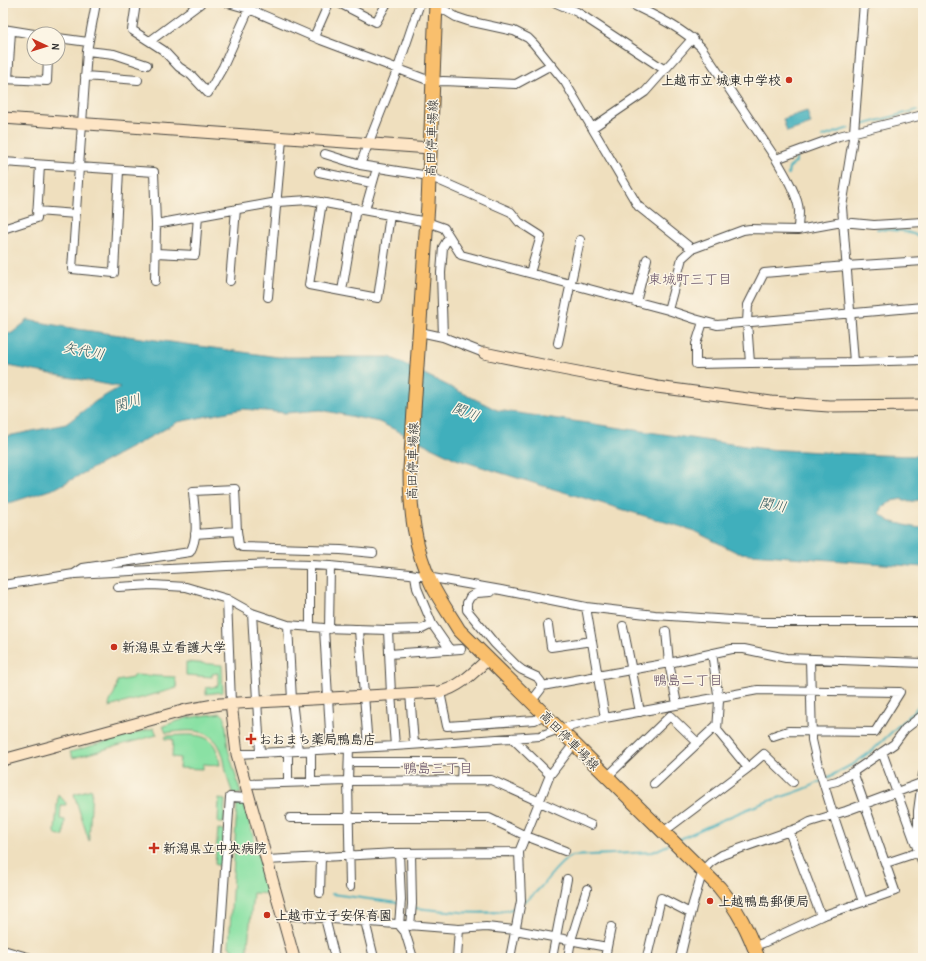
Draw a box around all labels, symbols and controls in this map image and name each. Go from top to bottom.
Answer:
north arrow [26,26,66,66]
text: N [49,43,63,50]
place label: 上越市立 城東中学校 [661,71,781,89]
marker: 上越市立 城東中学校 [784,75,794,85]
street label: 高田停車場線 [421,98,441,177]
district label: 東城町三丁目 [648,269,732,288]
water label: 矢代川 [62,337,106,363]
water label: 関川 [111,389,143,415]
water label: 関川 [450,397,482,425]
street label: 高田停車場線 [402,421,422,500]
water label: 関川 [758,492,788,516]
place label: 新潟県立看護大学 [122,638,226,656]
marker: 新潟県立看護大学 [109,642,119,652]
district label: 鴨島二丁目 [653,670,723,689]
street label: 高田停車場線 [536,706,605,775]
place label: おおまち薬局鴨島店 [259,730,376,748]
marker: おおまち薬局鴨島店 [246,734,256,744]
district label: 鴨島三丁目 [403,758,473,777]
place label: 新潟県立中央病院 [163,839,267,857]
marker: 新潟県立中央病院 [148,842,160,854]
place label: 上越鴨島郵便局 [718,892,809,910]
marker: 上越鴨島郵便局 [705,896,715,906]
place label: 上越市立子安保育園 [275,906,392,924]
marker: 上越市立子安保育園 [262,910,272,920]

